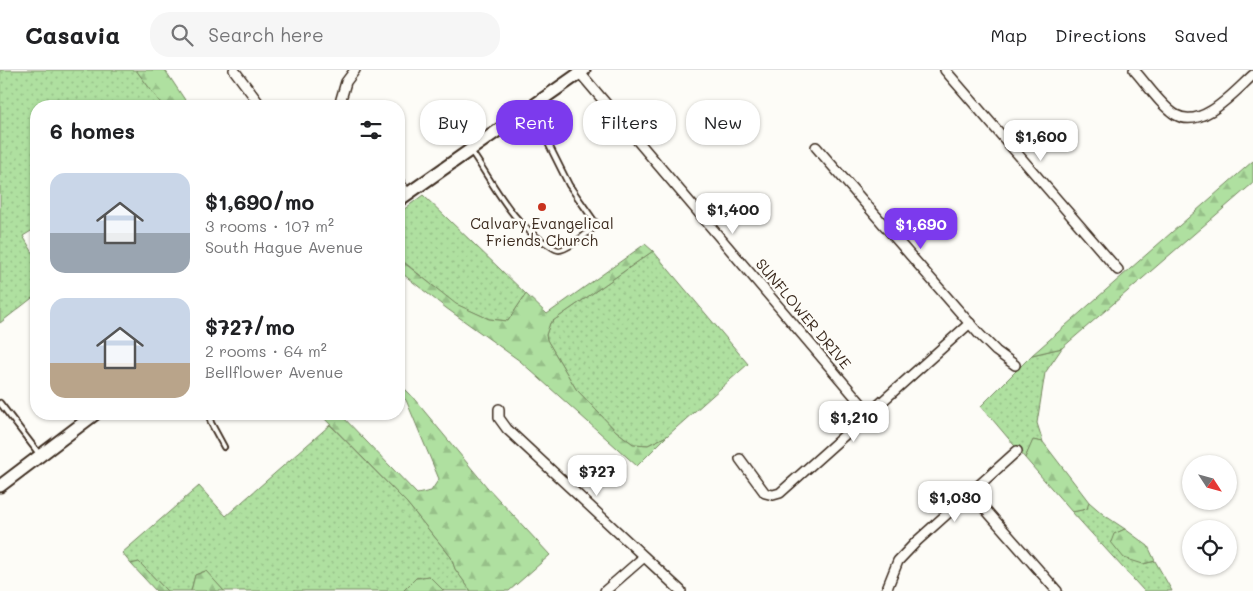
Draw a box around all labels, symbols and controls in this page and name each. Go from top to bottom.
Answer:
search box [150,12,500,57]
text: Casavia [25,19,120,50]
icon: search [168,21,196,49]
text: Search here [208,22,324,47]
text: Map [990,23,1027,47]
text: Directions [1055,23,1147,47]
text: Saved [1175,23,1228,47]
chip: Buy [420,100,486,145]
chip: Rent [496,100,573,145]
chip: Filters [583,100,676,145]
chip: New [686,100,760,145]
icon: filters [357,116,385,144]
text: 6 homes [50,117,135,144]
pin: $1,600 [1000,119,1082,162]
text: $1,600 [1015,125,1067,146]
text: $1,690/mo [205,188,314,215]
pin: $1,400 [692,192,774,235]
icon: home [90,193,150,253]
text: $1,400 [707,198,759,219]
marker: Calvary Evangelical Friends Church [536,201,548,213]
pin: $1,690 [880,208,962,250]
place label: Calvary Evangelical Friends Church [470,213,614,250]
text: $1,690 [895,213,947,234]
text: 3 rooms · 107 m² [205,215,334,236]
text: South Hague Avenue [205,236,363,257]
street label: SUNFLOWER DRIVE [752,254,856,373]
text: $727/mo [205,313,295,340]
icon: home [90,318,150,378]
text: 2 rooms · 64 m² [205,340,327,361]
text: Bellflower Avenue [205,361,343,382]
pin: $1,210 [813,400,895,443]
text: $1,210 [830,406,878,427]
pin: $727 [567,454,627,497]
north arrow [1182,455,1238,510]
map controls [1182,455,1237,575]
text: $727 [579,460,615,481]
pin: $1,030 [914,480,996,523]
text: $1,030 [929,486,981,507]
button: locate [1182,520,1237,575]

